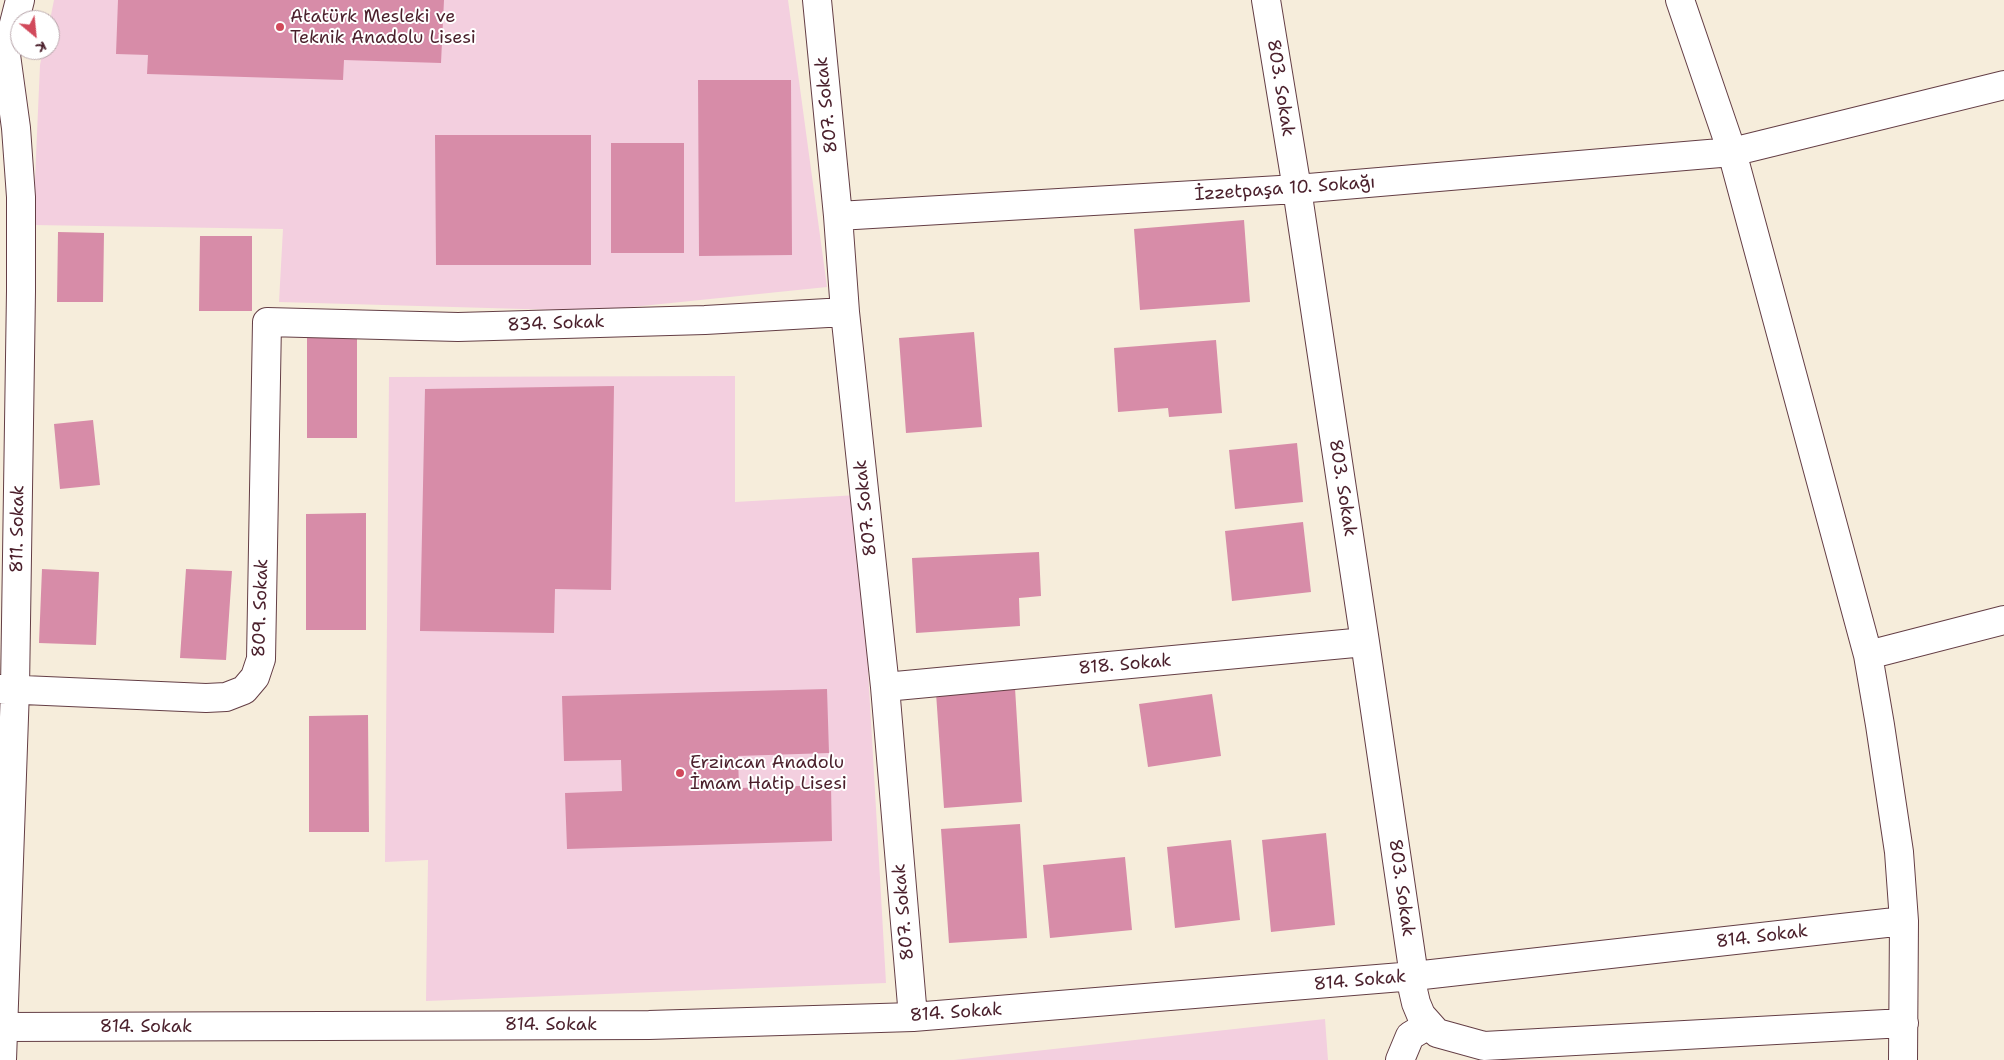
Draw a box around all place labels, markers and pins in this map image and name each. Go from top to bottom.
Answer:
place label: Atatürk Mesleki ve Teknik Anadolu Lisesi [290,6,476,48]
marker: Atatürk Mesleki ve Teknik Anadolu Lisesi [274,21,286,33]
place label: Erzincan Anadolu İmam Hatip Lisesi [690,752,847,794]
marker: Erzincan Anadolu İmam Hatip Lisesi [674,767,686,779]

